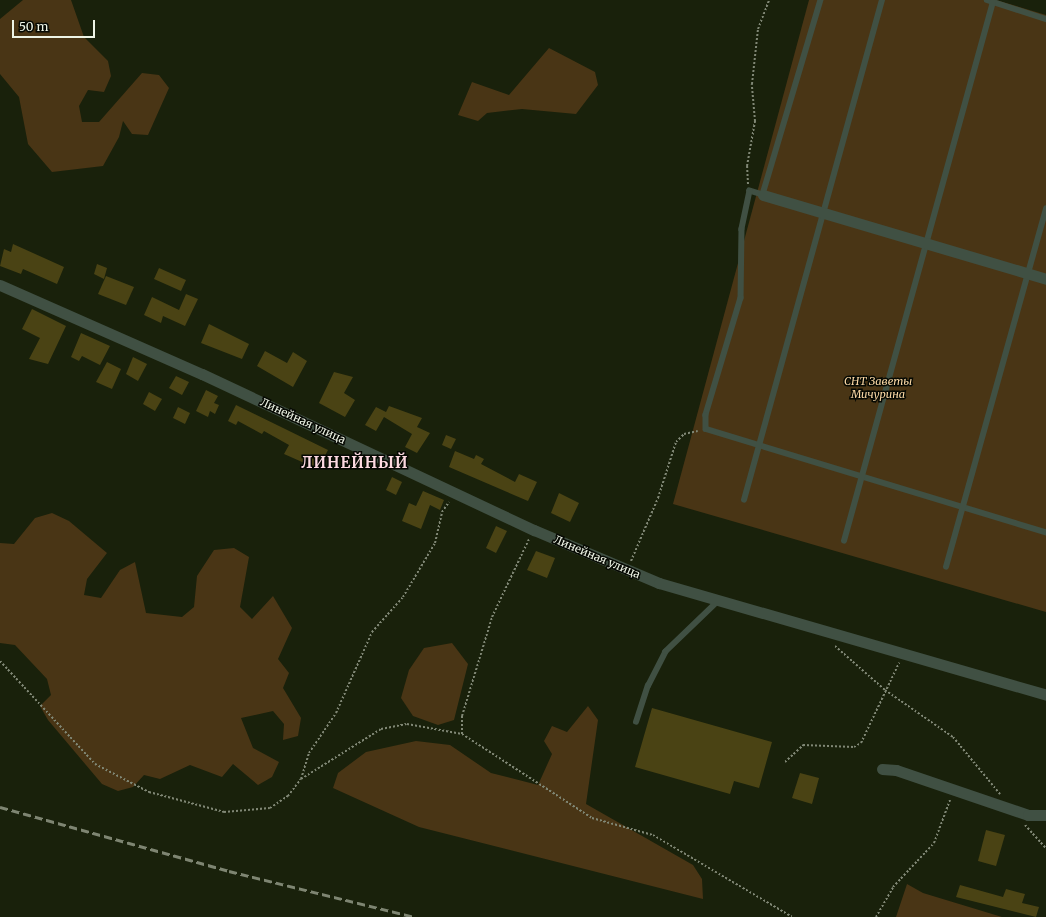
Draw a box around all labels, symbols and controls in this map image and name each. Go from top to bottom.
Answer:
scale bar [14,12,97,38]
text: 50 m [19,19,48,34]
park label: СНТ Заветы Мичурина [844,375,912,401]
street label: Линейная улица [258,395,348,447]
district label: ЛИНЕЙНЫЙ [301,454,409,472]
street label: Линейная улица [552,533,642,581]

